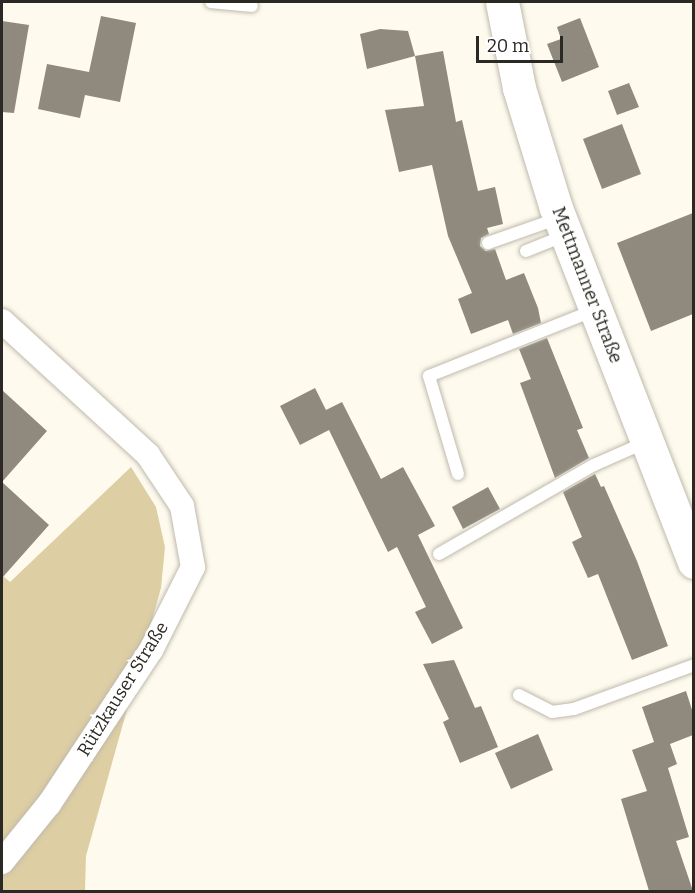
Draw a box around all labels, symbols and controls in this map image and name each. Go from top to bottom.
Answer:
scale bar [479,24,566,62]
text: 20 m [487,35,529,57]
street label: Mettmanner Straße [547,204,627,366]
street label: Rützkauser Straße [73,618,173,760]

